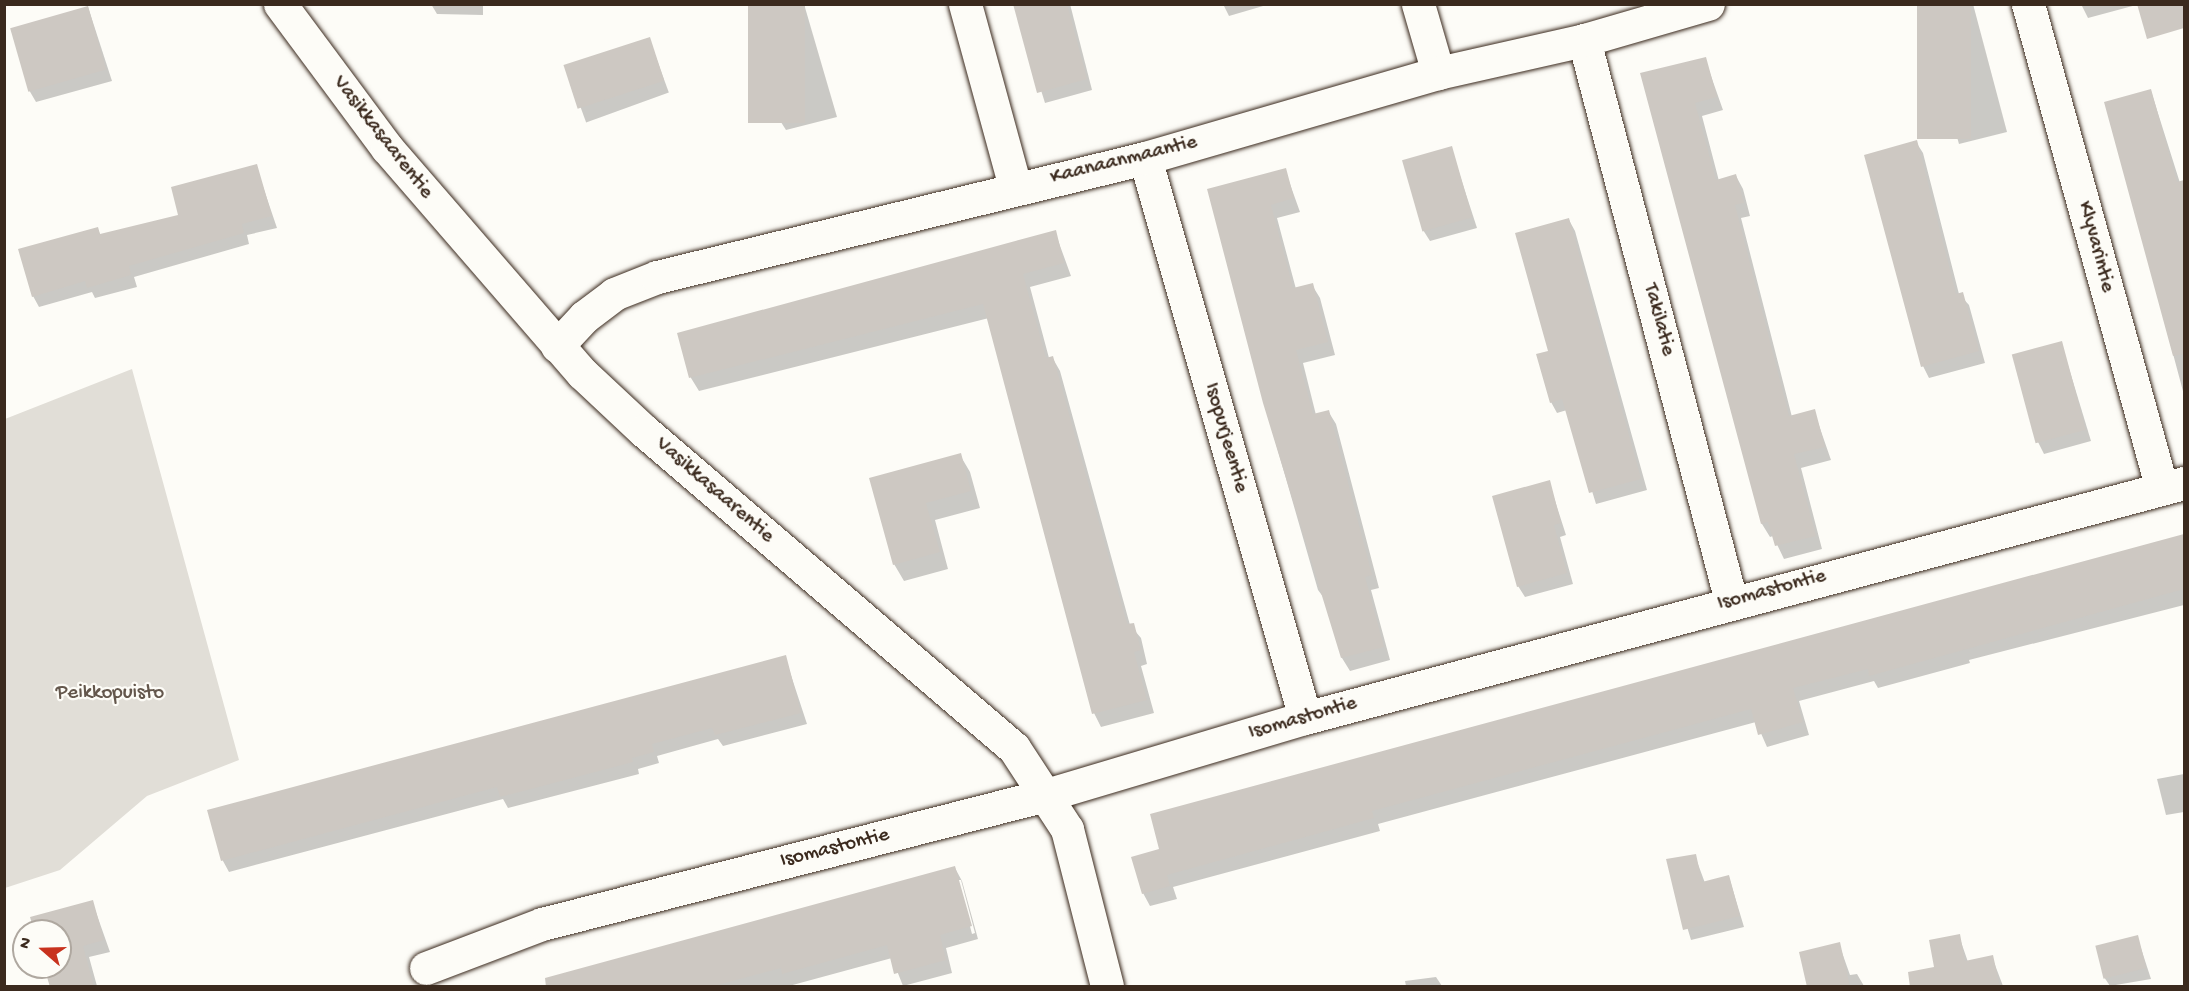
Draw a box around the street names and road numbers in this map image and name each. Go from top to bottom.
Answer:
street label: Vasikkasaarentie [326,71,438,205]
street label: Kaanaanmaantie [1048,131,1200,191]
street label: Klyvarintie [2071,199,2119,295]
street label: Takilatie [1636,281,1680,359]
street label: Isopurjeentie [1197,380,1253,496]
street label: Vasikkasaarentie [649,433,779,549]
street label: Isomastontie [1715,564,1829,618]
street label: Isomastontie [1246,692,1360,746]
street label: Isomastontie [778,823,892,875]

